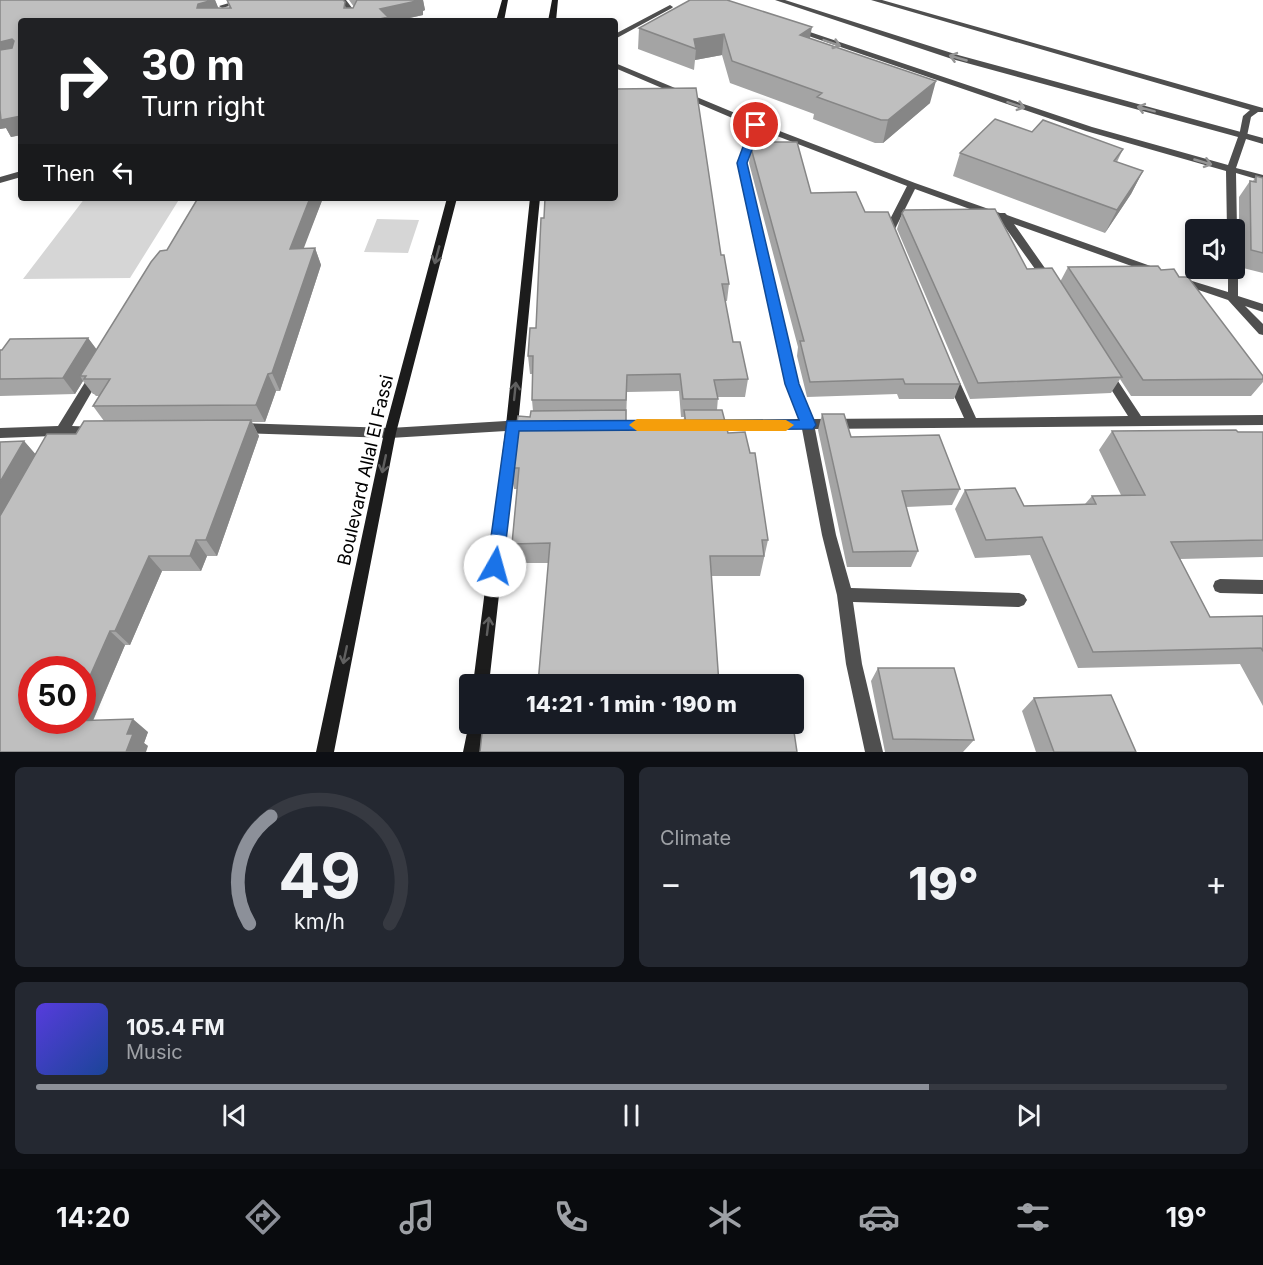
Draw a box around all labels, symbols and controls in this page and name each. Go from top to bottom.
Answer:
one-way arrow [822,38,841,49]
text: 30 m [141,39,245,90]
icon: right [42,42,120,120]
one-way arrow [948,52,967,63]
text: Turn right [141,90,265,123]
pin [730,99,781,150]
one-way arrow [1006,100,1025,111]
one-way arrow [1137,103,1156,114]
icon: arrive [739,108,772,141]
icon: left [107,156,140,189]
one-way arrow [1193,157,1212,168]
text: Then [42,160,95,186]
map controls [1185,219,1245,279]
button: sound [1185,219,1245,279]
one-way arrow [431,245,443,264]
street label: Boulevard Allal El Fassi [333,373,397,567]
one-way arrow [510,381,521,401]
one-way arrow [378,454,389,473]
position arrow [463,534,527,598]
one-way arrow [482,617,493,636]
one-way arrow [339,645,350,664]
speed limit sign: 50 [18,656,96,734]
text: 14:21 · 1 min · 190 m [526,691,737,717]
text: Climate [660,826,731,850]
text: 49 [278,838,361,913]
text: 19° [908,856,979,911]
text: − [660,863,682,903]
text: + [1205,863,1227,903]
text: km/h [294,908,345,934]
text: 105.4 FM [126,1014,225,1040]
text: Music [126,1040,183,1064]
icon: previous [218,1099,251,1132]
icon: pause [615,1099,648,1132]
icon: next [1012,1099,1045,1132]
icon: directions [242,1196,284,1238]
icon: music [396,1196,438,1238]
icon: phone [550,1196,592,1238]
icon: climate [704,1196,746,1238]
icon: car [858,1196,900,1238]
icon: filters [1012,1196,1054,1238]
text: 14:20 [56,1201,130,1234]
text: 19° [1165,1201,1207,1234]

